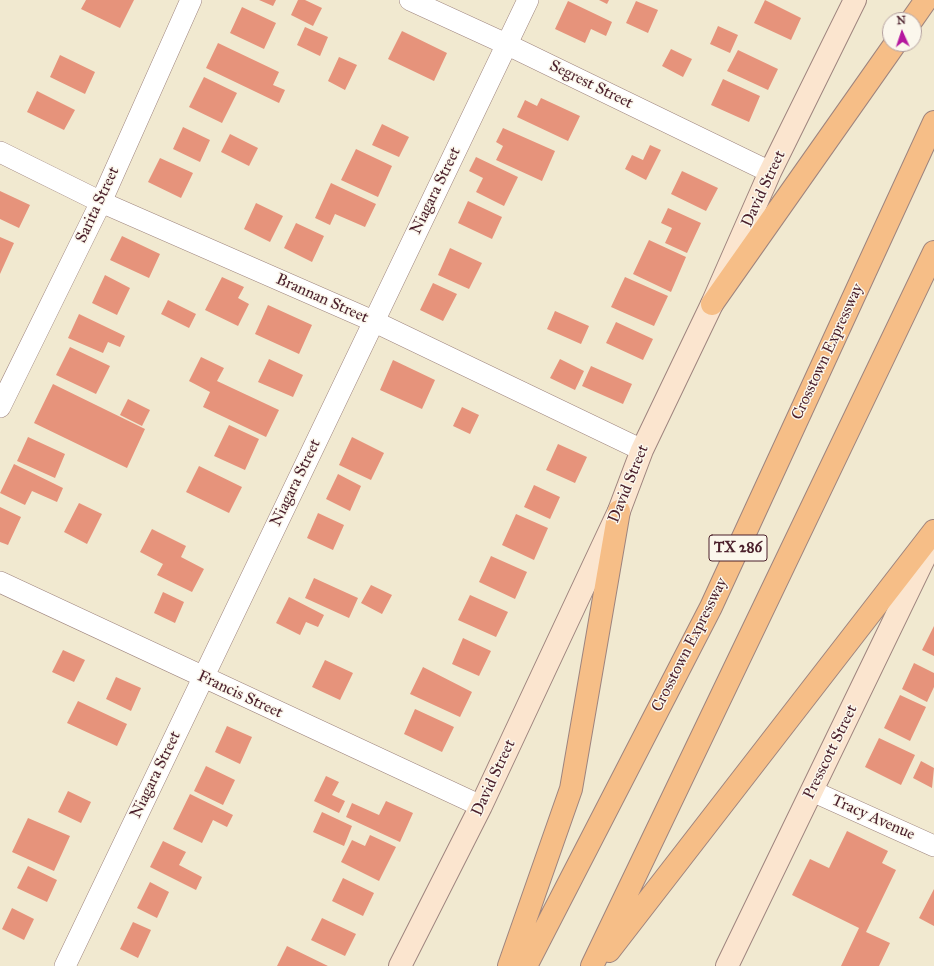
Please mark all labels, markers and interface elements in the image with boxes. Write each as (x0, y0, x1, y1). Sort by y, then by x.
north arrow (882, 12, 922, 52)
text: N (896, 14, 906, 27)
street label: Segrest Street (546, 57, 636, 113)
street label: Niagara Street (407, 144, 465, 238)
street label: David Street (738, 148, 790, 230)
street label: Sarita Street (72, 164, 124, 246)
street label: Brannan Street (273, 270, 371, 328)
street label: Crosstown Expressway (788, 281, 868, 423)
street label: Niagara Street (267, 436, 325, 530)
street label: David Street (605, 442, 653, 526)
road number: TX 286 (709, 535, 767, 561)
street label: Crosstown Expressway (648, 575, 732, 715)
street label: Francis Street (194, 667, 286, 723)
street label: Presscott Street (800, 702, 862, 802)
street label: Niagara Street (127, 728, 185, 822)
street label: David Street (468, 737, 520, 819)
street label: Tracy Avenue (828, 791, 918, 845)

